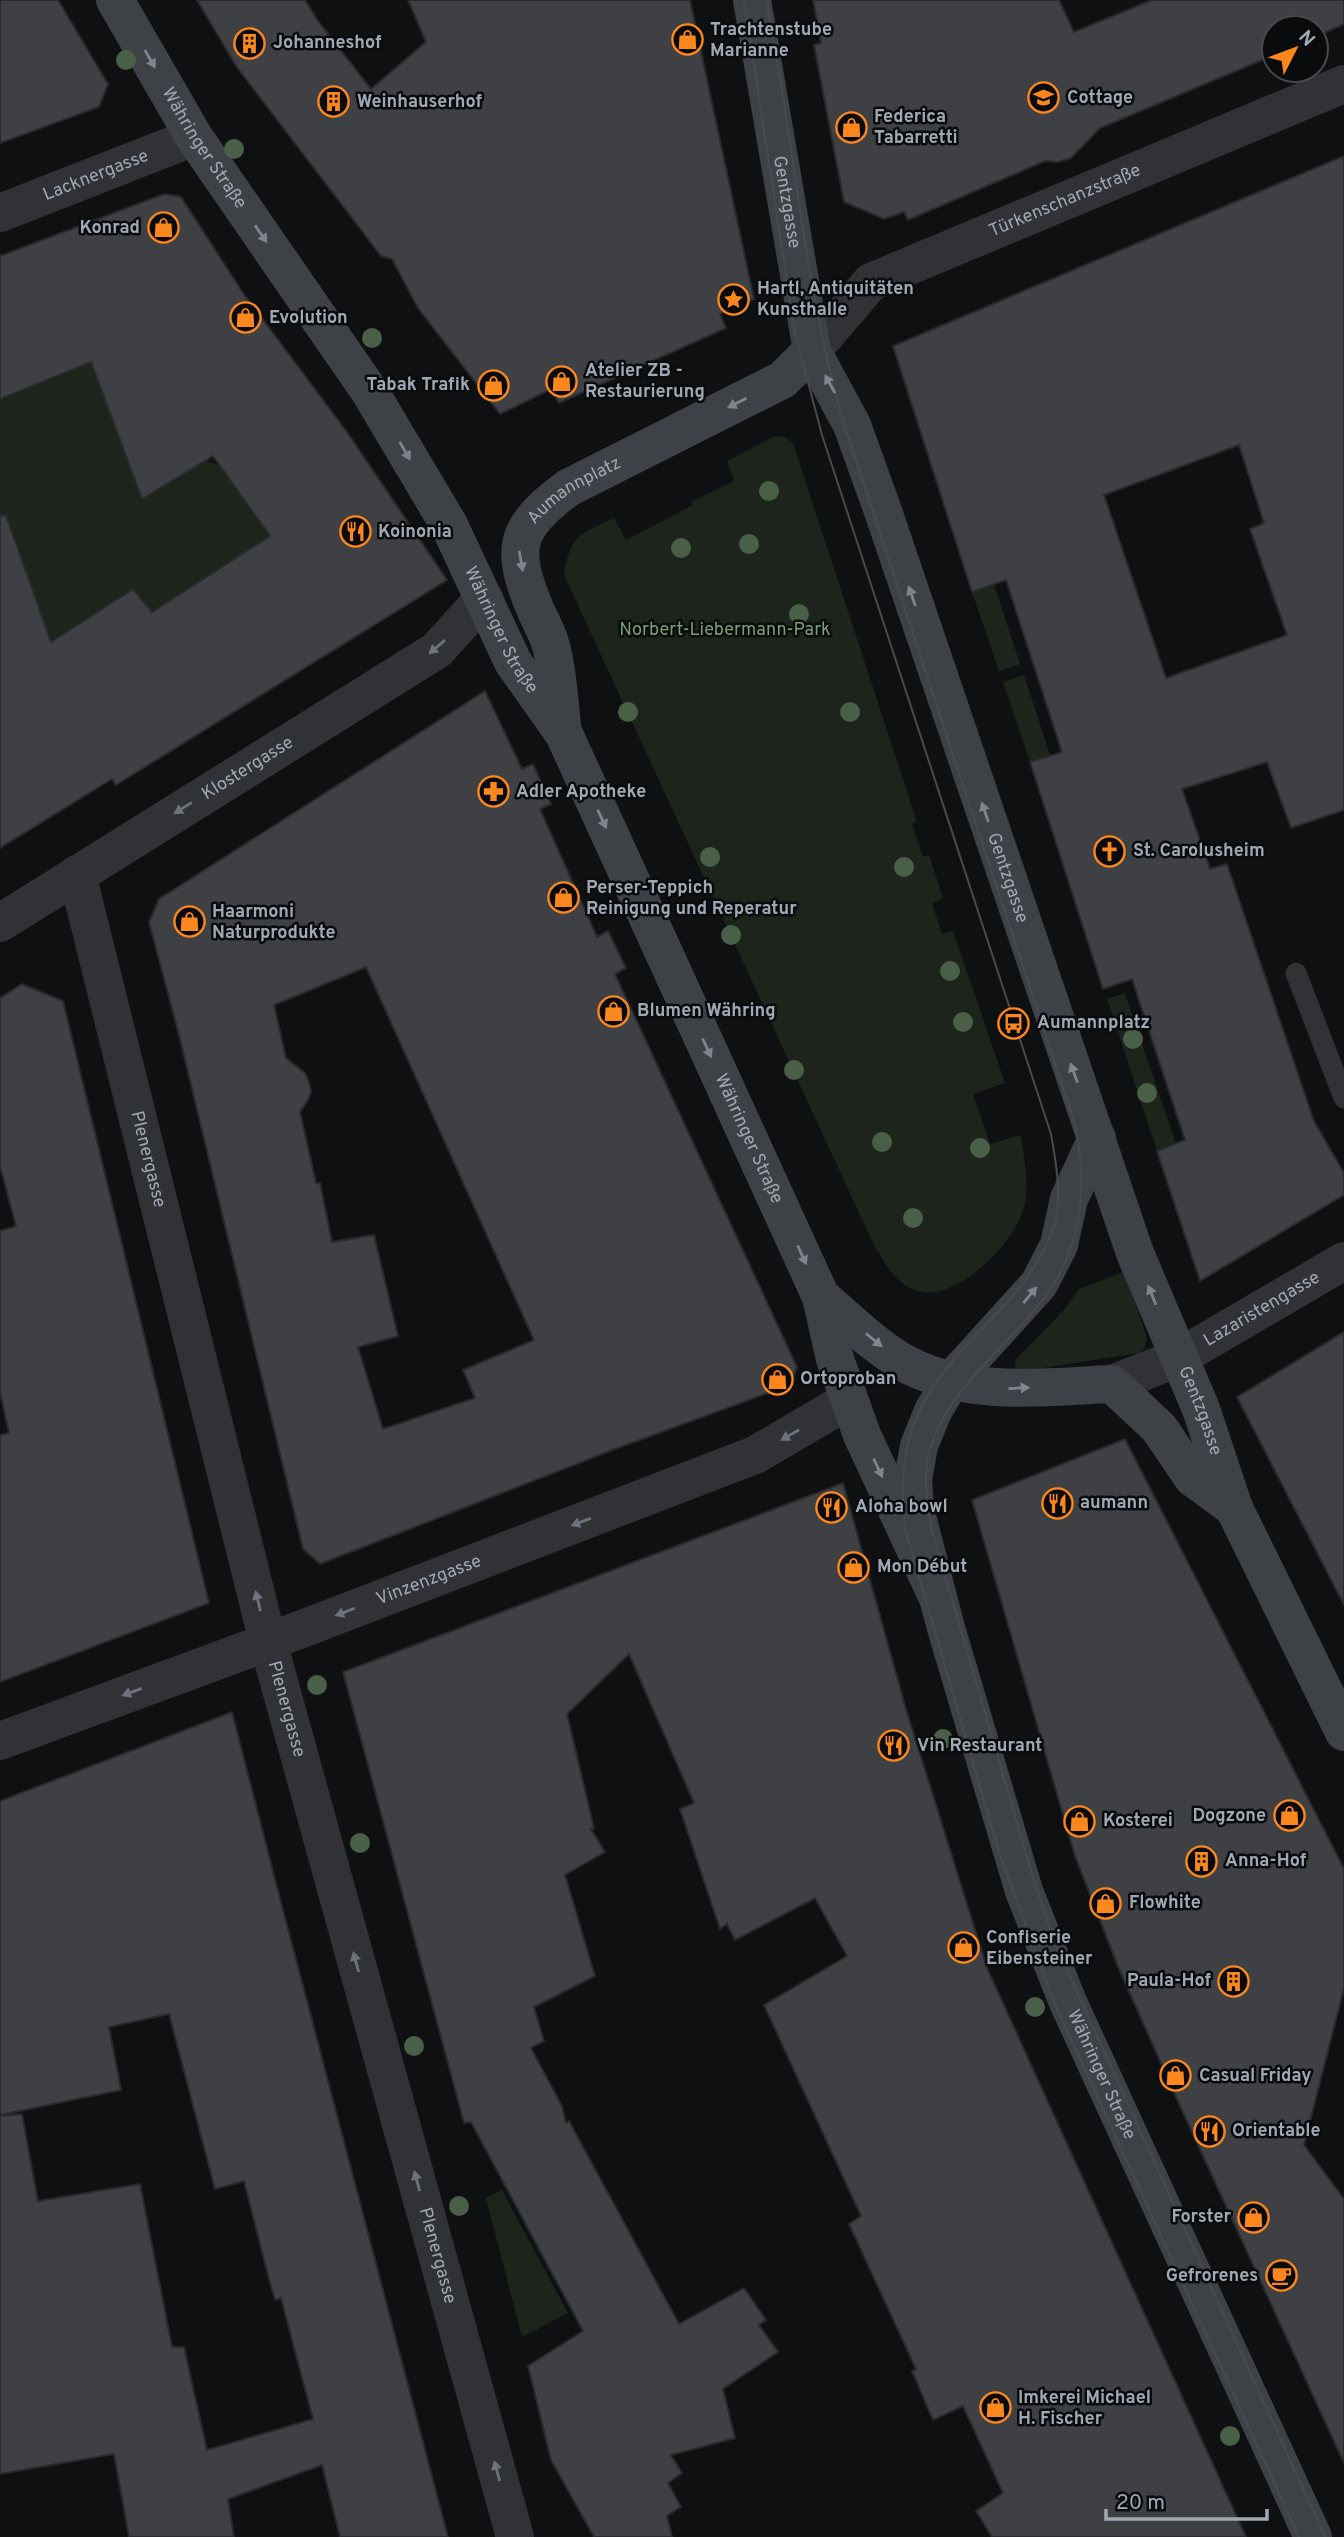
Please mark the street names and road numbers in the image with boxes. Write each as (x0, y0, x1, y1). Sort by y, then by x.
street label: Währinger Straße (156, 83, 252, 213)
street label: Lacknergasse (40, 144, 152, 206)
street label: Gentzgasse (767, 154, 806, 250)
street label: Türkenschanzstraße (986, 159, 1144, 243)
street label: Aumannplatz (522, 452, 625, 529)
street label: Währinger Straße (459, 563, 543, 698)
street label: Klostergasse (197, 731, 298, 806)
street label: Gentzgasse (982, 830, 1034, 926)
street label: Währinger Straße (709, 1070, 788, 1207)
street label: Plenergasse (125, 1109, 171, 1210)
street label: Lazaristengasse (1199, 1266, 1324, 1352)
street label: Gentzgasse (1173, 1363, 1227, 1458)
street label: Vinzenzgasse (373, 1550, 485, 1611)
street label: Plenergasse (262, 1658, 311, 1760)
street label: Währinger Straße (1062, 2006, 1141, 2143)
street label: Plenergasse (413, 2205, 462, 2306)

